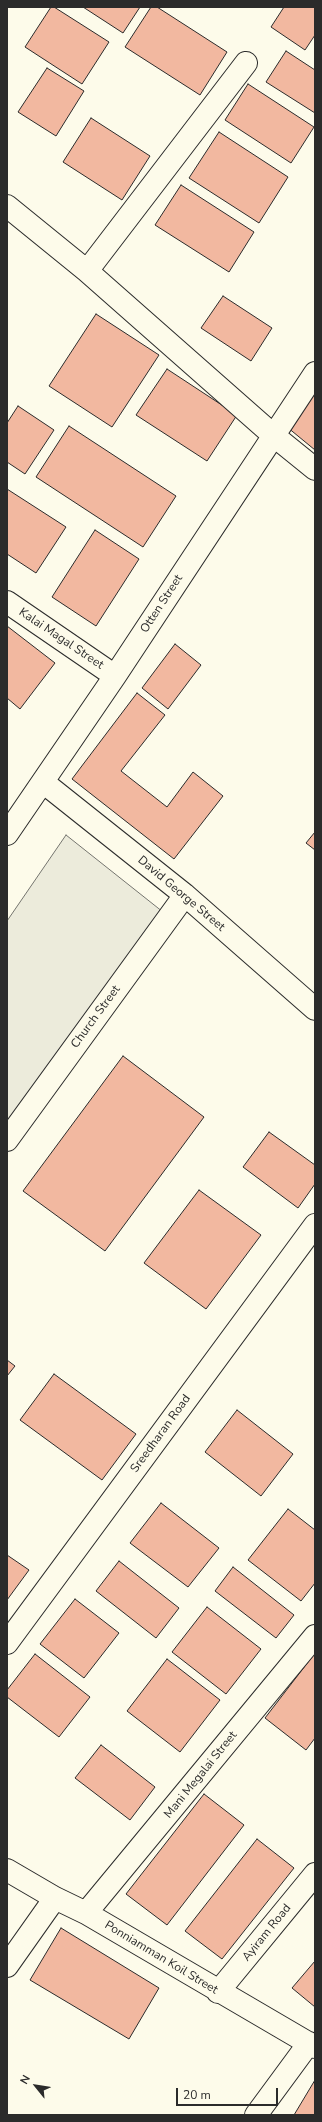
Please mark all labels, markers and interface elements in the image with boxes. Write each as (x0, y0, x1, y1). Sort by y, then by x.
street label: Otten Street (138, 572, 186, 636)
street label: Kalai Magal Street (16, 605, 106, 673)
street label: David George Street (134, 853, 228, 935)
street label: Church Street (68, 983, 124, 1051)
street label: Sreedharan Road (128, 1392, 194, 1476)
street label: Mani Megalai Street (161, 1729, 241, 1821)
street label: Ayiram Road (240, 1902, 294, 1964)
street label: Ponniamman Koil Street (102, 1918, 220, 1998)
north arrow (16, 2066, 56, 2106)
text: N (17, 2072, 34, 2087)
scale bar (178, 2080, 280, 2106)
text: 20 m (183, 2087, 211, 2103)

